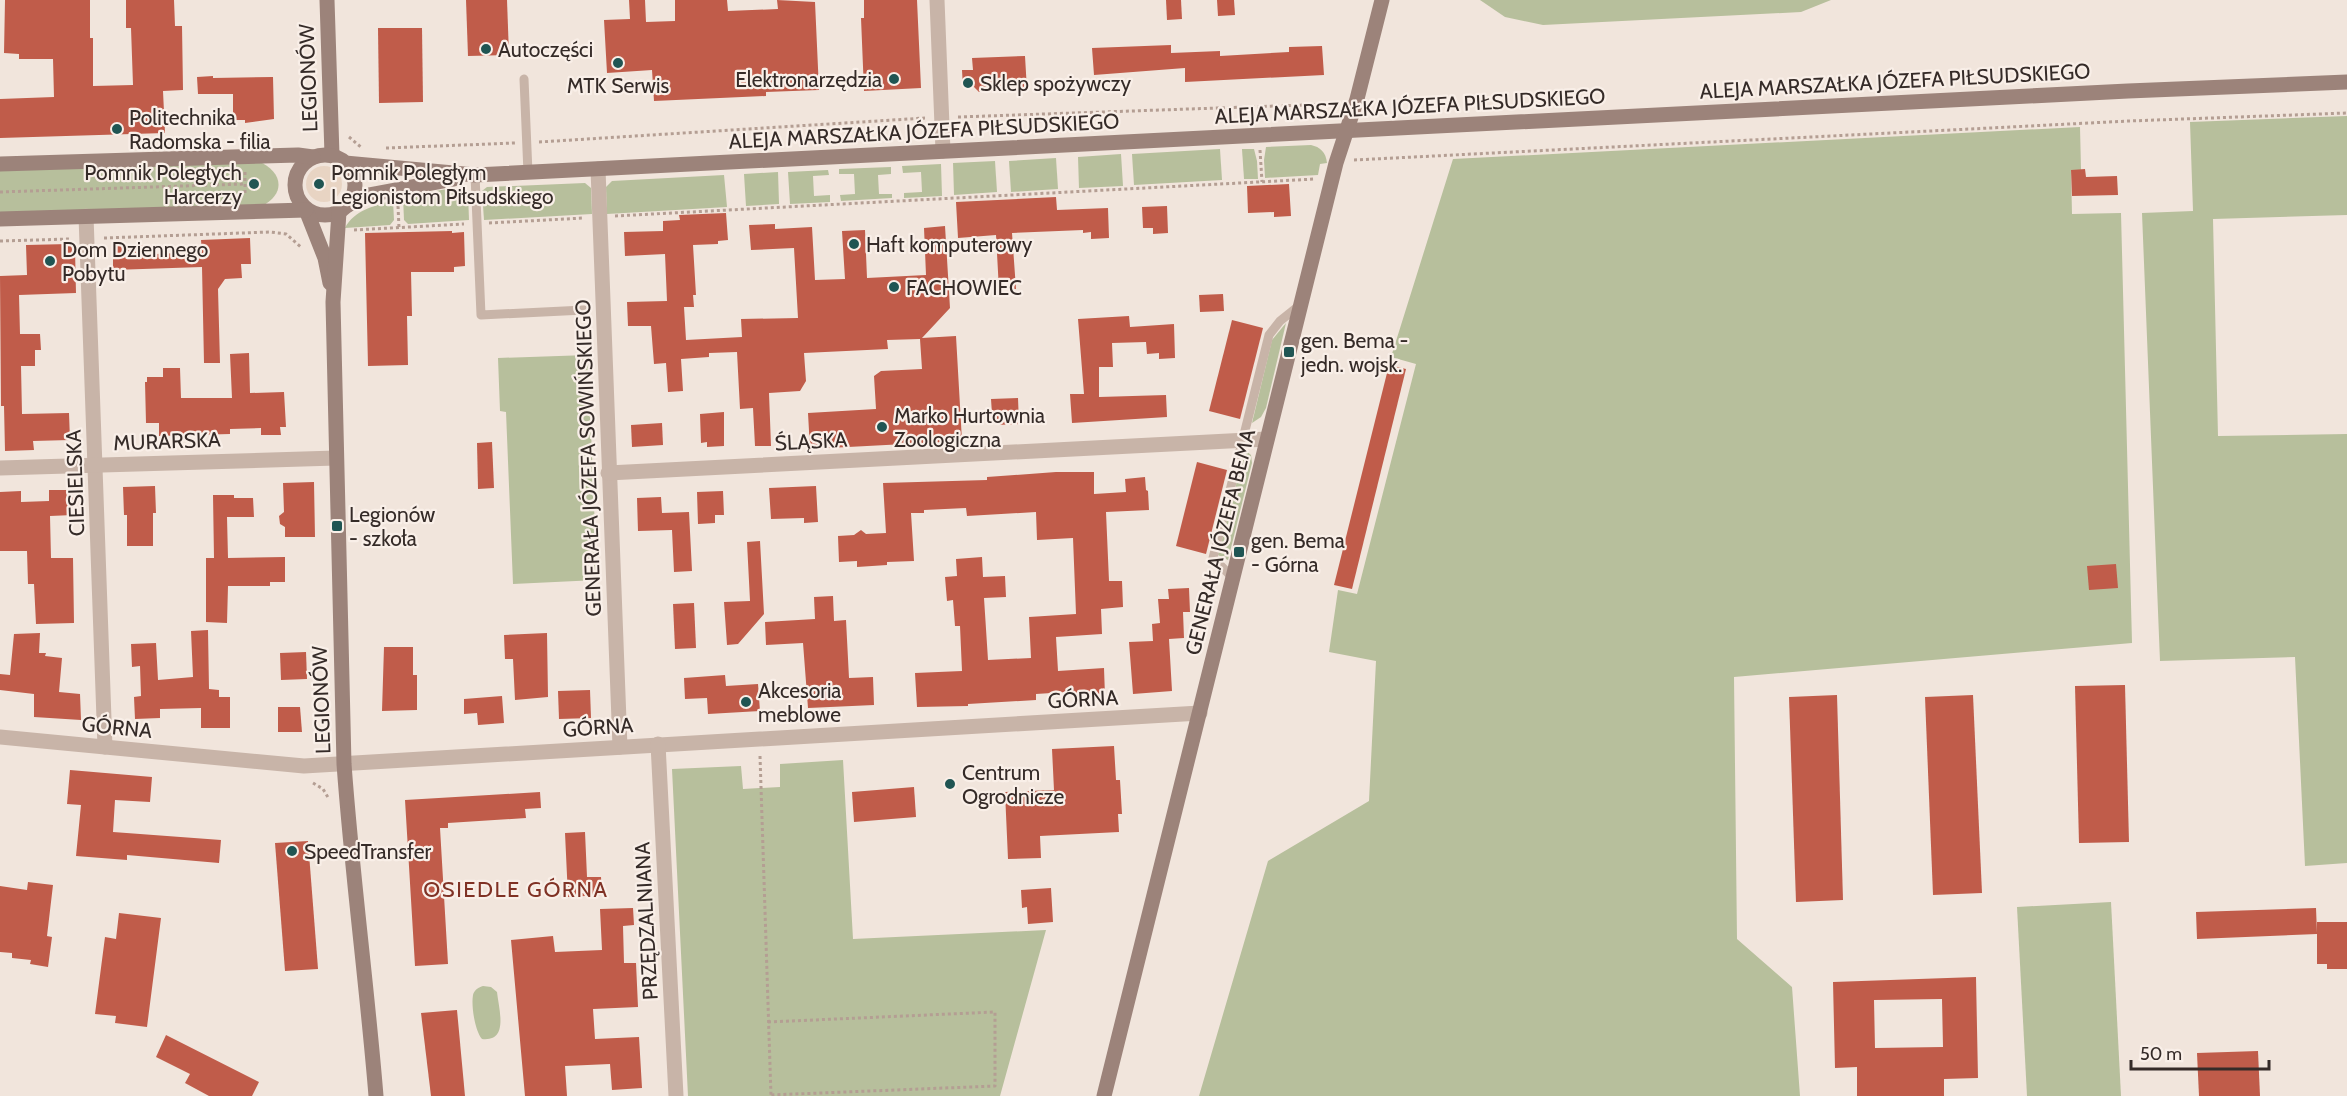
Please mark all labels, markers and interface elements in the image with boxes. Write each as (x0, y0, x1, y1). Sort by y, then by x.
street label: LEGIONÓW (294, 23, 322, 133)
place label: Autoczęści (498, 37, 593, 62)
marker: Autoczęści (479, 42, 493, 56)
marker: MTK Serwis (611, 56, 625, 70)
street label: ALEJA MARSZAŁKA JÓZEFA PIŁSUDSKIEGO (1699, 58, 2091, 104)
place label: Elektronarzędzia (735, 67, 882, 92)
place label: Sklep spożywczy (980, 71, 1132, 96)
marker: Elektronarzędzia (887, 72, 901, 86)
place label: MTK Serwis (567, 73, 669, 98)
marker: Sklep spożywczy (961, 76, 975, 90)
street label: ALEJA MARSZAŁKA JÓZEFA PIŁSUDSKIEGO (1214, 83, 1606, 129)
place label: Politechnika Radomska - filia (129, 105, 271, 154)
street label: ALEJA MARSZAŁKA JÓZEFA PIŁSUDSKIEGO (728, 108, 1120, 154)
marker: Politechnika Radomska - filia (110, 122, 124, 136)
place label: Pomnik Poległych Harcerzy (84, 160, 242, 209)
place label: Pomnik Poległym Legionistom Piłsudskiego (331, 160, 553, 209)
marker: Pomnik Poległych Harcerzy (247, 177, 261, 191)
marker: Pomnik Poległym Legionistom Piłsudskiego (312, 177, 326, 191)
place label: Haft komputerowy (866, 232, 1033, 257)
place label: Dom Dziennego Pobytu (62, 237, 208, 286)
marker: Haft komputerowy (847, 237, 861, 251)
marker: Dom Dziennego Pobytu (43, 254, 57, 268)
place label: FACHOWIEC (906, 275, 1022, 300)
marker: FACHOWIEC (887, 280, 901, 294)
street label: GENERAŁA JÓZEFA SOWIŃSKIEGO (570, 299, 606, 617)
place label: gen. Bema - jedn. wojsk. (1300, 328, 1408, 378)
marker: gen. Bema - jedn. wojsk. (1282, 345, 1296, 359)
place label: Marko Hurtownia Zoologiczna (894, 403, 1045, 452)
marker: Marko Hurtownia Zoologiczna (875, 420, 889, 434)
street label: GENERAŁA JÓZEFA BEMA (1180, 426, 1260, 658)
street label: MURARSKA (113, 427, 221, 455)
street label: ŚLĄSKA (774, 427, 848, 455)
street label: CIESIELSKA (61, 429, 89, 537)
place label: Legionów - szkoła (349, 502, 435, 551)
marker: Legionów - szkoła (330, 519, 344, 533)
place label: gen. Bema - Górna (1251, 528, 1345, 577)
marker: gen. Bema - Górna (1232, 545, 1246, 559)
street label: LEGIONÓW (307, 645, 335, 755)
place label: Akcesoria meblowe (758, 678, 841, 727)
street label: GÓRNA (1047, 685, 1119, 713)
marker: Akcesoria meblowe (739, 695, 753, 709)
street label: GÓRNA (81, 711, 154, 743)
street label: GÓRNA (562, 712, 634, 742)
place label: Centrum Ogrodnicze (962, 760, 1064, 809)
marker: Centrum Ogrodnicze (943, 777, 957, 791)
place label: SpeedTransfer (304, 839, 432, 864)
street label: PRZĘDZALNIANA (629, 841, 663, 1001)
marker: SpeedTransfer (285, 844, 299, 858)
district label: OSIEDLE GÓRNA (423, 876, 609, 903)
scale bar (2131, 1033, 2269, 1071)
text: 50 m (2140, 1043, 2182, 1065)

